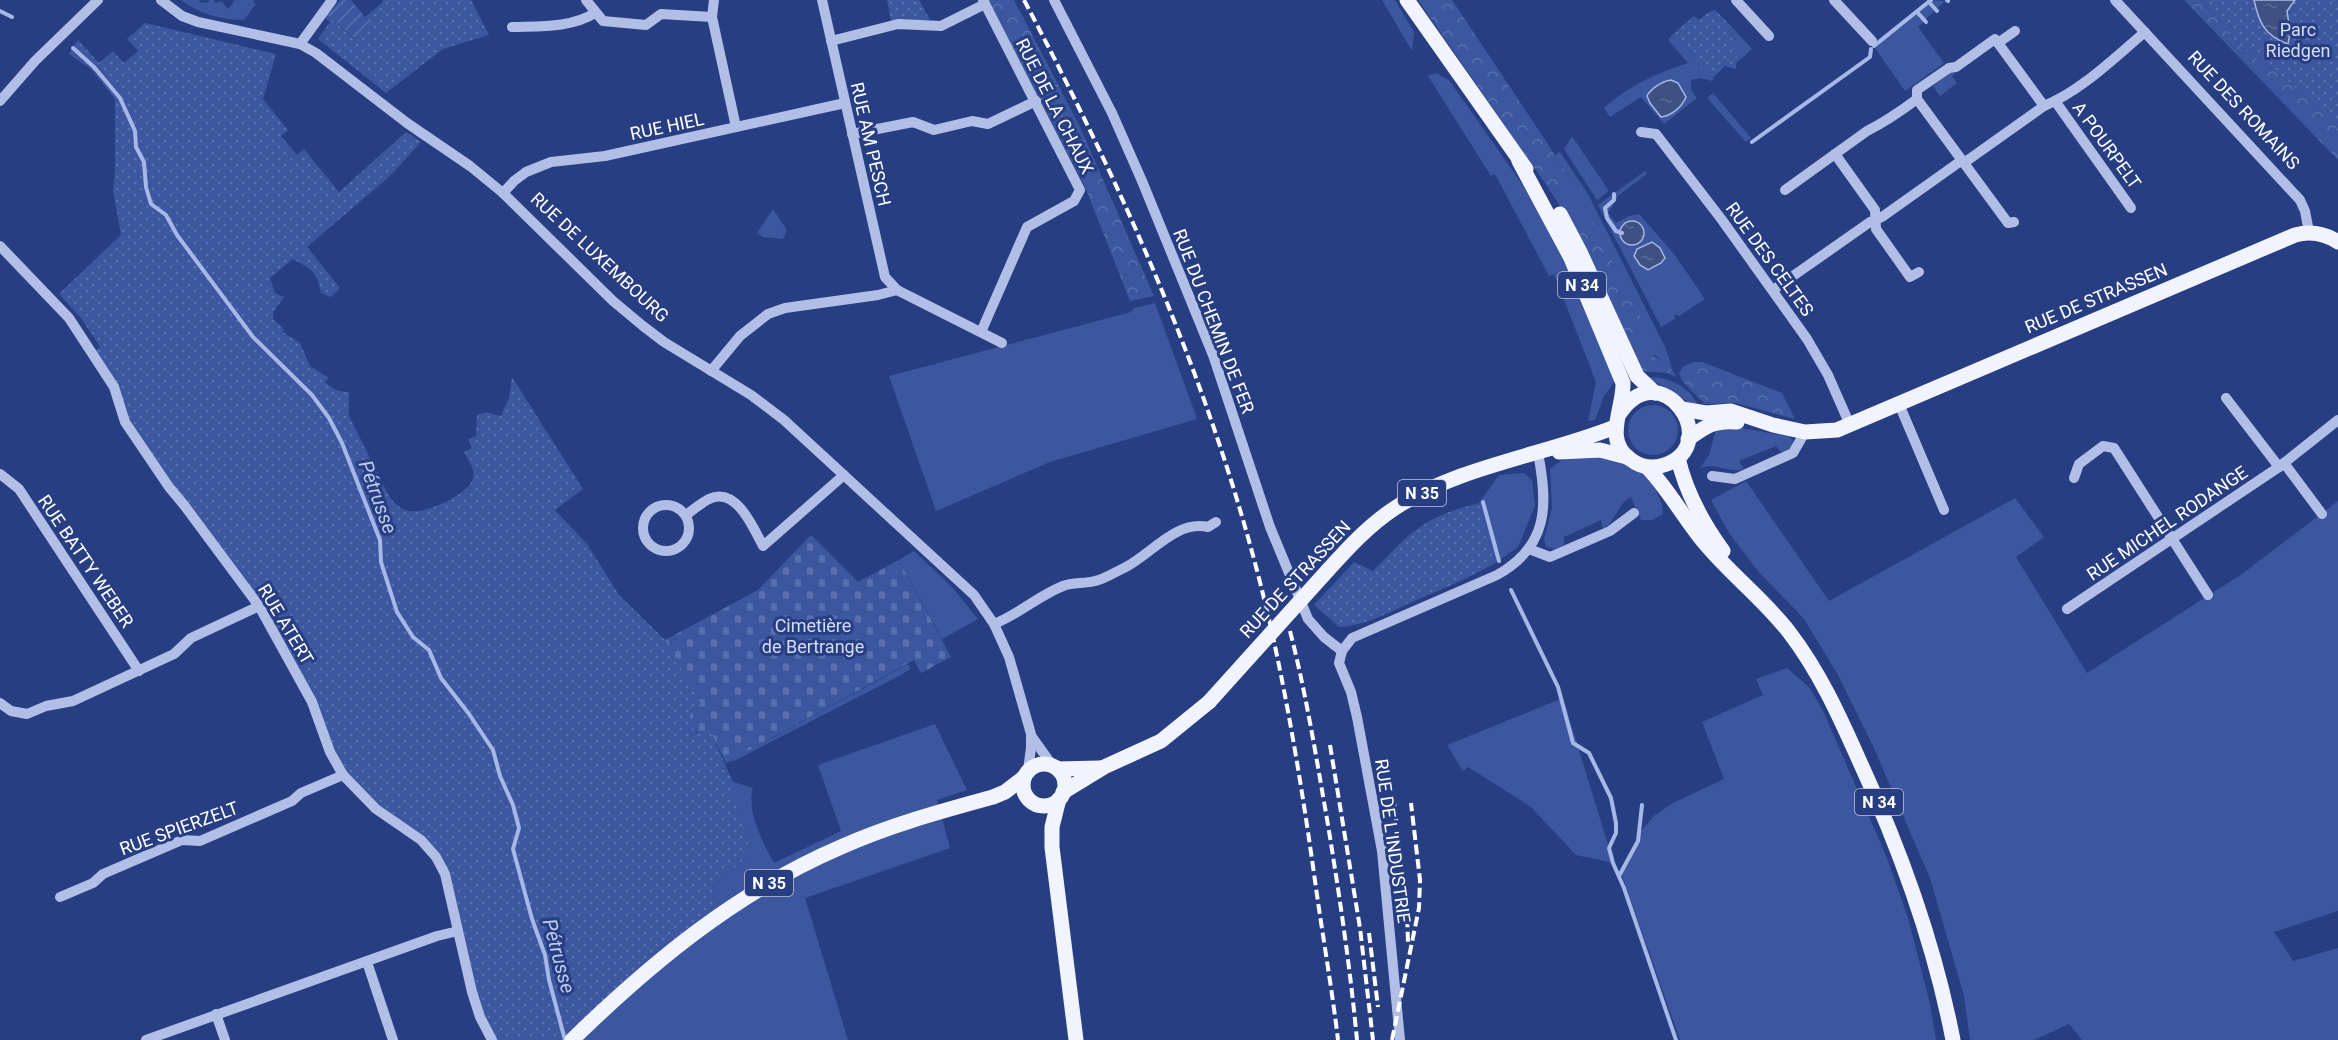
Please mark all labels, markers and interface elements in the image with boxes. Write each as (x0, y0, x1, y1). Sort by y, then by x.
park label: Parc Riedgen (2266, 19, 2330, 61)
street label: RUE DE LA CHAUX (1012, 35, 1098, 177)
street label: RUE DES ROMAINS (2184, 46, 2304, 174)
street label: RUE AM PESCH (847, 80, 895, 208)
street label: A POURPELT (2068, 97, 2146, 193)
street label: RUE HIEL (628, 108, 706, 144)
street label: RUE DE LUXEMBOURG (527, 188, 673, 326)
street label: RUE DES CELTES (1722, 198, 1819, 320)
street label: RUE DU CHEMIN DE FER (1169, 226, 1259, 416)
street label: RUE DE STRASSEN (2022, 259, 2170, 337)
road number: N 34 (1558, 272, 1606, 298)
water label: Pétrusse (354, 457, 402, 537)
street label: RUE MICHEL RODANGE (2083, 461, 2251, 585)
road number: N 35 (1398, 480, 1446, 506)
street label: RUE BATTY WEBER (34, 491, 138, 631)
street label: RUE DE STRASSEN (1235, 516, 1355, 642)
street label: RUE ATERT (254, 580, 318, 668)
park label: Cimetière de Bertrange (762, 615, 864, 657)
street label: RUE DE L'INDUSTRIE (1371, 758, 1415, 924)
road number: N 34 (1855, 789, 1903, 815)
street label: RUE SPIERZELT (117, 797, 241, 859)
road number: N 35 (745, 870, 793, 896)
water label: Pétrusse (538, 916, 580, 996)

